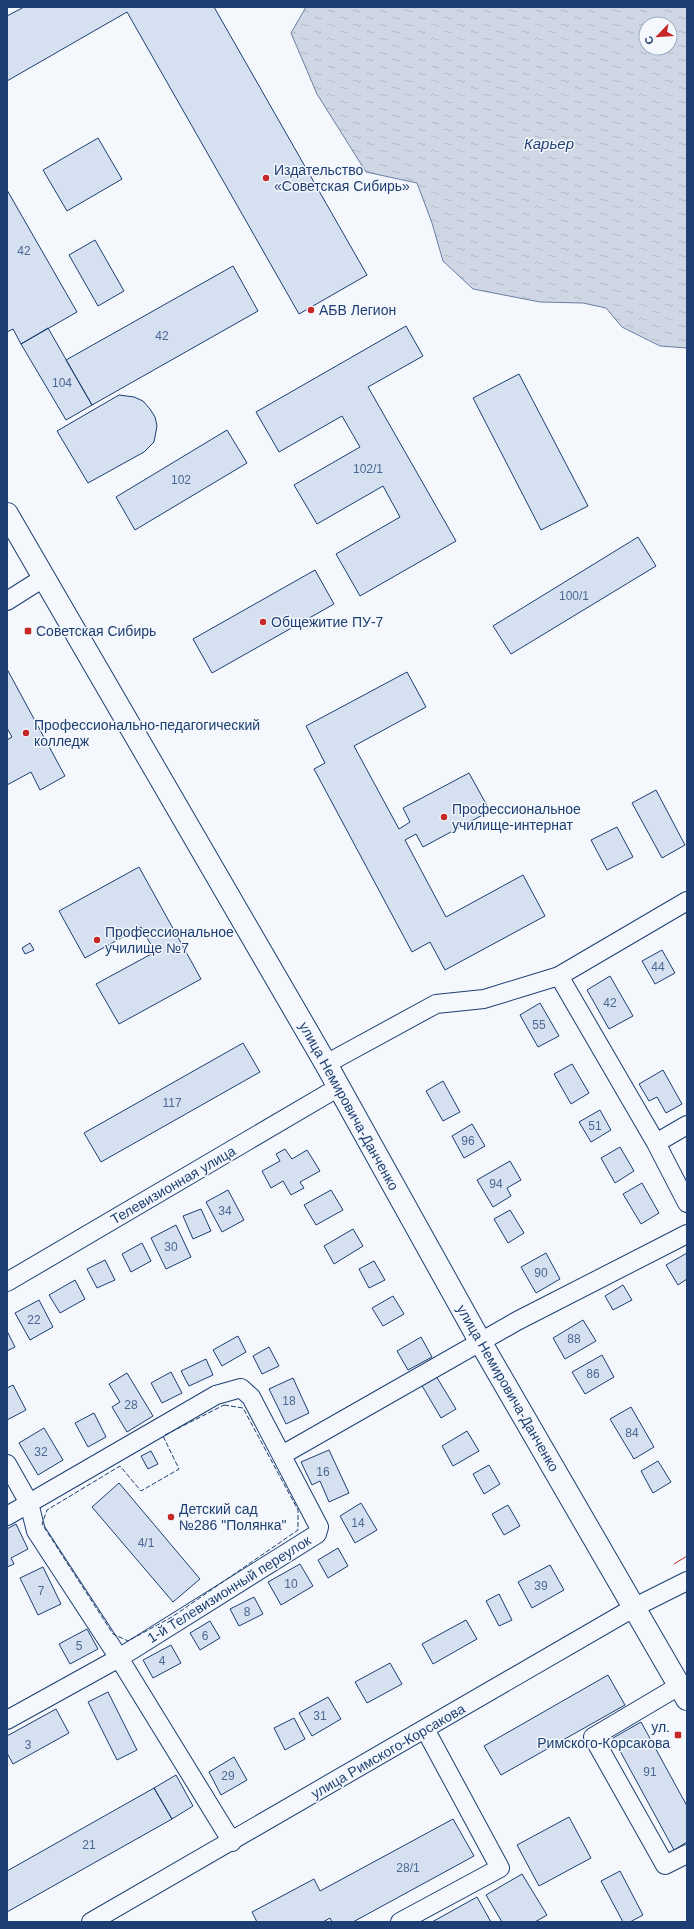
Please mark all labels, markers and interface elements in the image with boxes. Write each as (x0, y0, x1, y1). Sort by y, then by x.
north arrow (638, 16, 678, 56)
text: С (642, 34, 656, 46)
water label: Карьер (524, 135, 574, 152)
place label: Издательство «Советская Сибирь» (274, 162, 410, 194)
marker: Издательство «Советская Сибирь» (261, 173, 271, 183)
house number: 42 (17, 244, 31, 258)
place label: АБВ Легион (319, 302, 396, 318)
marker: АБВ Легион (306, 305, 316, 315)
house number: 42 (155, 329, 169, 343)
house number: 104 (52, 376, 72, 390)
house number: 102/1 (353, 462, 383, 476)
house number: 102 (171, 473, 191, 487)
house number: 100/1 (559, 589, 589, 603)
place label: Общежитие ПУ-7 (271, 614, 384, 630)
marker: Общежитие ПУ-7 (258, 617, 268, 627)
place label: Советская Сибирь (36, 623, 156, 639)
marker: Советская Сибирь (23, 626, 33, 636)
place label: Профессионально-педагогический колледж (34, 717, 260, 749)
marker: Профессионально-педагогический колледж (21, 728, 31, 738)
place label: Профессиональное училище-интернат (452, 801, 581, 833)
marker: Профессиональное училище-интернат (439, 812, 449, 822)
place label: Профессиональное училище №7 (105, 924, 234, 956)
marker: Профессиональное училище №7 (92, 935, 102, 945)
house number: 44 (651, 960, 665, 974)
house number: 42 (603, 996, 617, 1010)
house number: 55 (532, 1018, 546, 1032)
street label: улица Немировича-Данченко (296, 1019, 402, 1193)
house number: 117 (162, 1096, 182, 1110)
house number: 51 (588, 1119, 602, 1133)
house number: 96 (461, 1134, 475, 1148)
street label: Телевизионная улица (108, 1143, 238, 1227)
house number: 94 (489, 1177, 503, 1191)
house number: 34 (218, 1204, 232, 1218)
house number: 30 (164, 1240, 178, 1254)
house number: 90 (534, 1266, 548, 1280)
street label: улица Немировича-Данченко (454, 1302, 563, 1475)
house number: 22 (27, 1313, 41, 1327)
house number: 88 (567, 1332, 581, 1346)
house number: 86 (586, 1367, 600, 1381)
house number: 18 (282, 1394, 296, 1408)
house number: 28 (124, 1398, 138, 1412)
house number: 84 (625, 1426, 639, 1440)
house number: 32 (34, 1445, 48, 1459)
house number: 16 (316, 1465, 330, 1479)
place label: Детский сад №286 "Полянка" (179, 1501, 286, 1533)
marker: Детский сад №286 "Полянка" (166, 1512, 176, 1522)
house number: 14 (351, 1516, 365, 1530)
street label: 1-й Телевизионный переулок (144, 1532, 314, 1646)
house number: 4/1 (138, 1536, 155, 1550)
house number: 10 (284, 1577, 298, 1591)
house number: 39 (534, 1579, 548, 1593)
house number: 7 (38, 1584, 45, 1598)
house number: 8 (244, 1605, 251, 1619)
house number: 6 (202, 1629, 209, 1643)
house number: 5 (76, 1639, 83, 1653)
house number: 4 (159, 1654, 166, 1668)
street label: улица Римского-Корсакова (308, 1700, 468, 1802)
house number: 31 (313, 1709, 327, 1723)
place label: ул. Римского-Корсакова (537, 1719, 670, 1751)
marker: ул. Римского-Корсакова (673, 1730, 683, 1740)
house number: 3 (25, 1738, 32, 1752)
house number: 91 (643, 1765, 657, 1779)
house number: 29 (221, 1769, 235, 1783)
house number: 21 (82, 1838, 96, 1852)
house number: 28/1 (396, 1861, 420, 1875)

